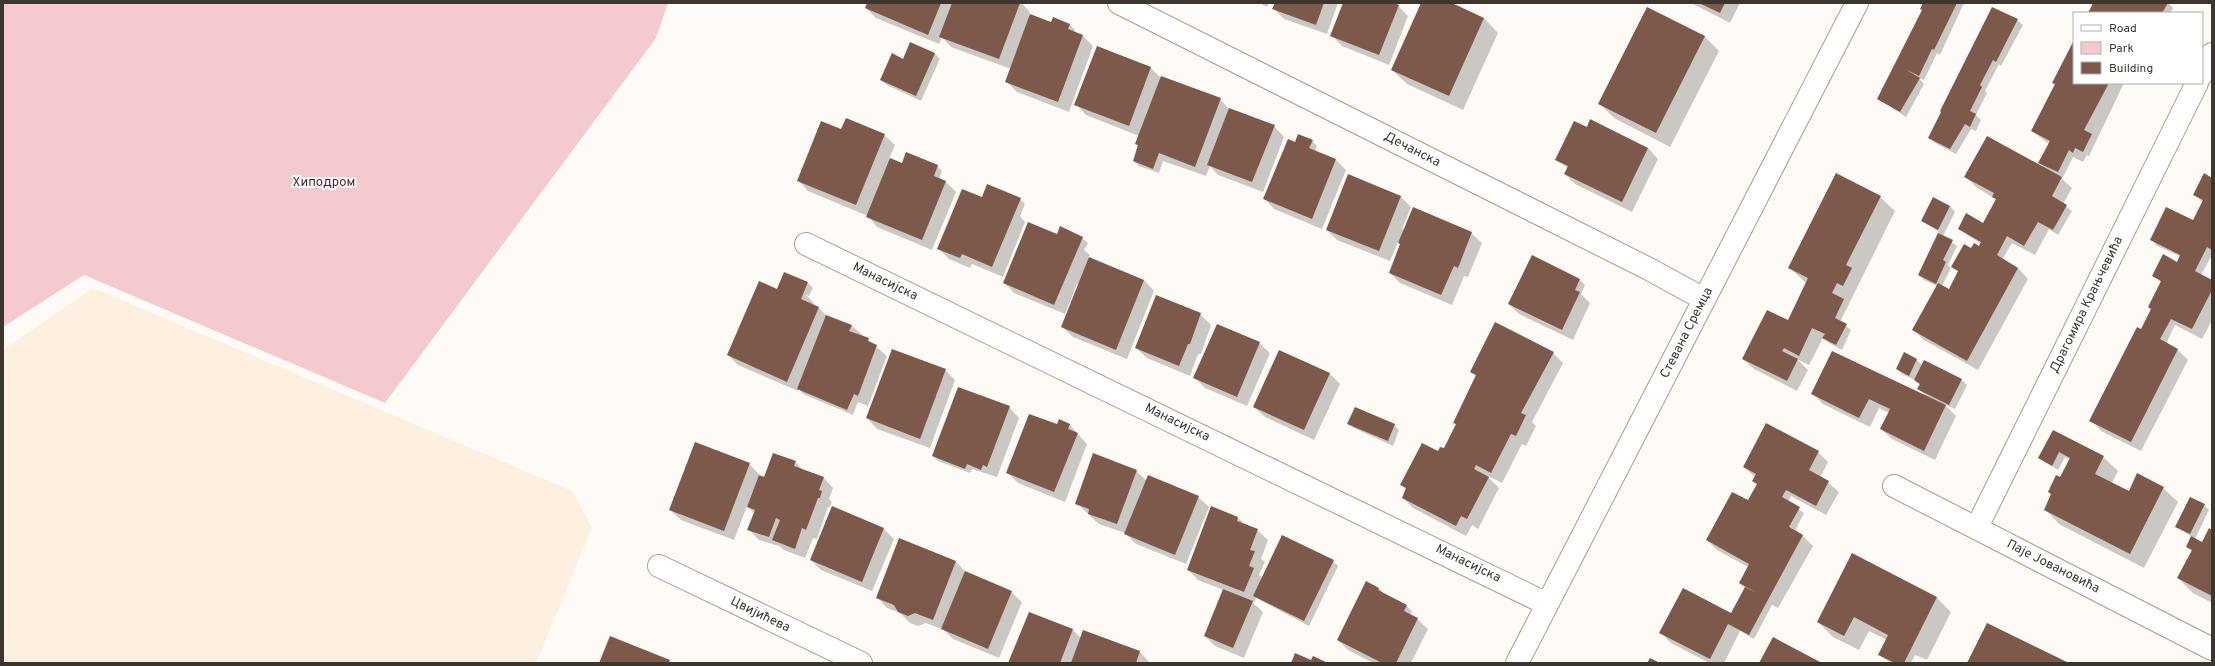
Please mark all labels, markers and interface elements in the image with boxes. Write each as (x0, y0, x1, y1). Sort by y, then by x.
legend (2073, 12, 2203, 84)
text: Road (2109, 21, 2137, 37)
text: Park (2109, 41, 2134, 57)
text: Building (2109, 61, 2153, 77)
street label: Дечанска (1381, 129, 1443, 171)
park label: Хиподром (293, 175, 355, 191)
street label: Драгомира Крањчевића (2047, 234, 2127, 376)
street label: Манасијска (850, 259, 920, 305)
street label: Стевана Сремца (1657, 285, 1717, 381)
street label: Манасијска (1142, 400, 1212, 446)
street label: Паје Јовановића (2004, 537, 2102, 597)
street label: Манасијска (1433, 541, 1503, 587)
street label: Цвијићева (727, 594, 793, 636)

